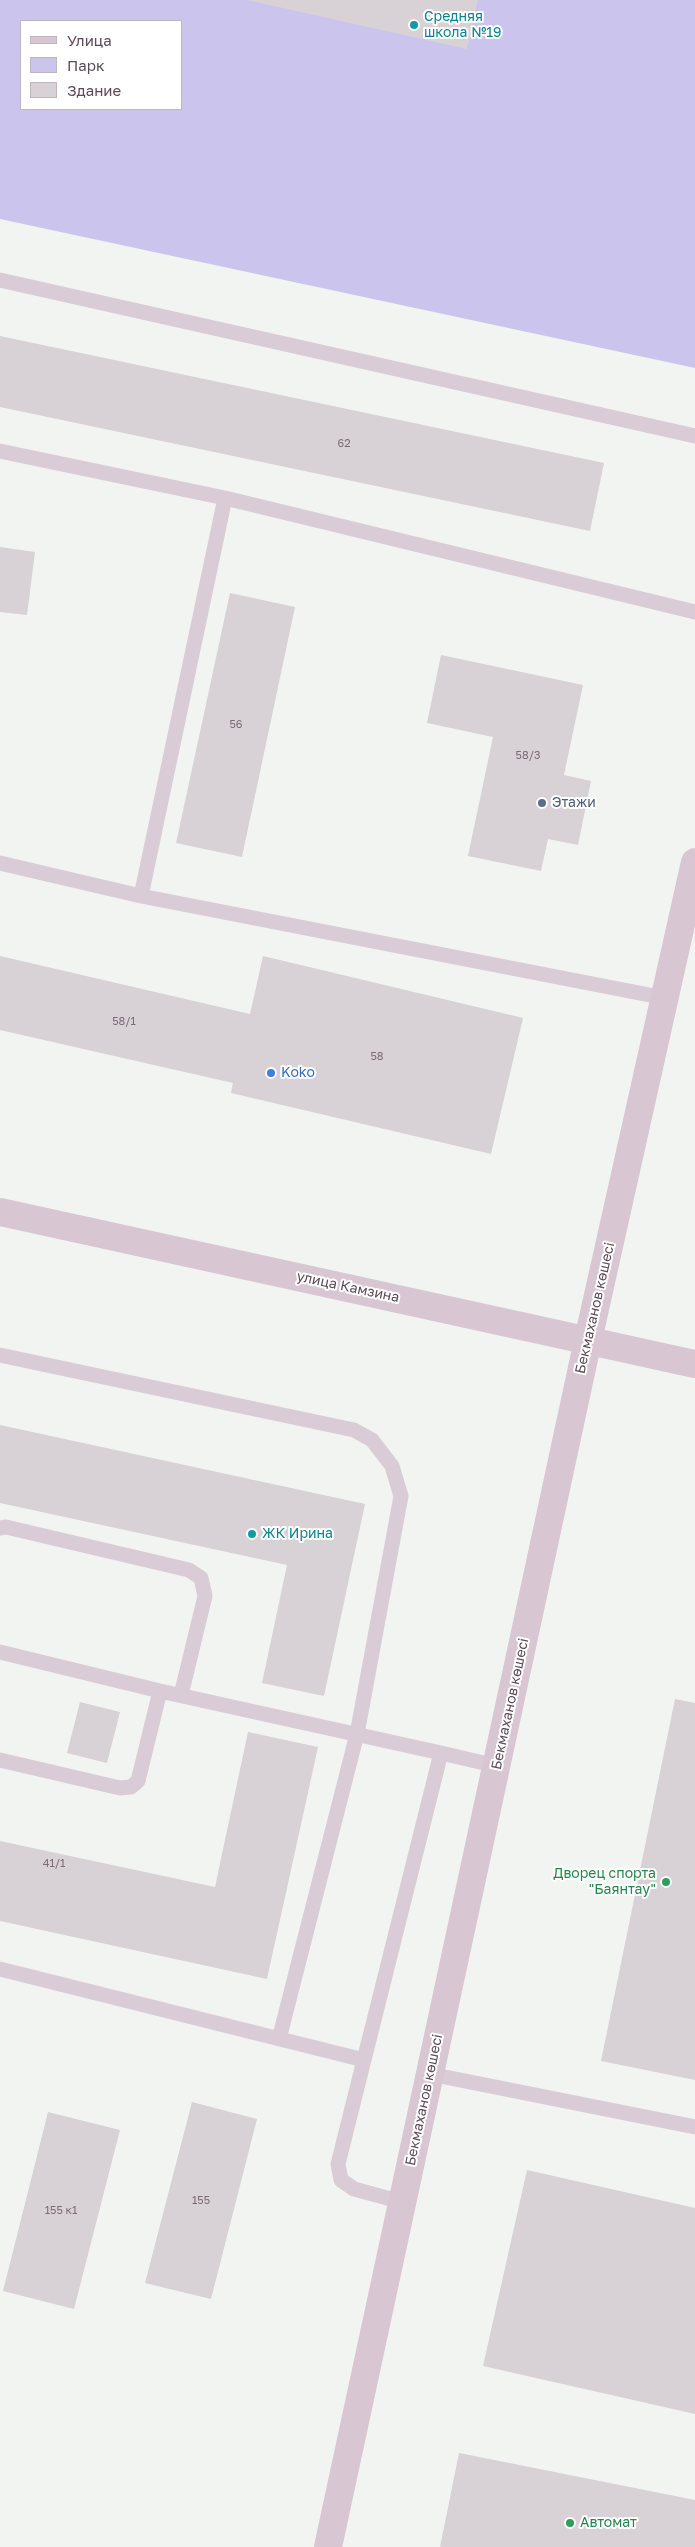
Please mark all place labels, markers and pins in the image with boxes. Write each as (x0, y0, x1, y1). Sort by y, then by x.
place label: Средняя школа №19 (424, 9, 502, 41)
marker: Средняя школа №19 (408, 19, 420, 31)
place label: Этажи (552, 795, 596, 811)
marker: Этажи (536, 797, 548, 809)
place label: Koko (281, 1065, 315, 1081)
marker: Koko (265, 1067, 277, 1079)
place label: ЖК Ирина (262, 1526, 333, 1542)
marker: ЖК Ирина (246, 1528, 258, 1540)
place label: Дворец спорта "Баянтау" (553, 1866, 656, 1898)
marker: Дворец спорта "Баянтау" (660, 1876, 672, 1888)
place label: Автомат (580, 2515, 637, 2531)
marker: Автомат (564, 2517, 576, 2529)

